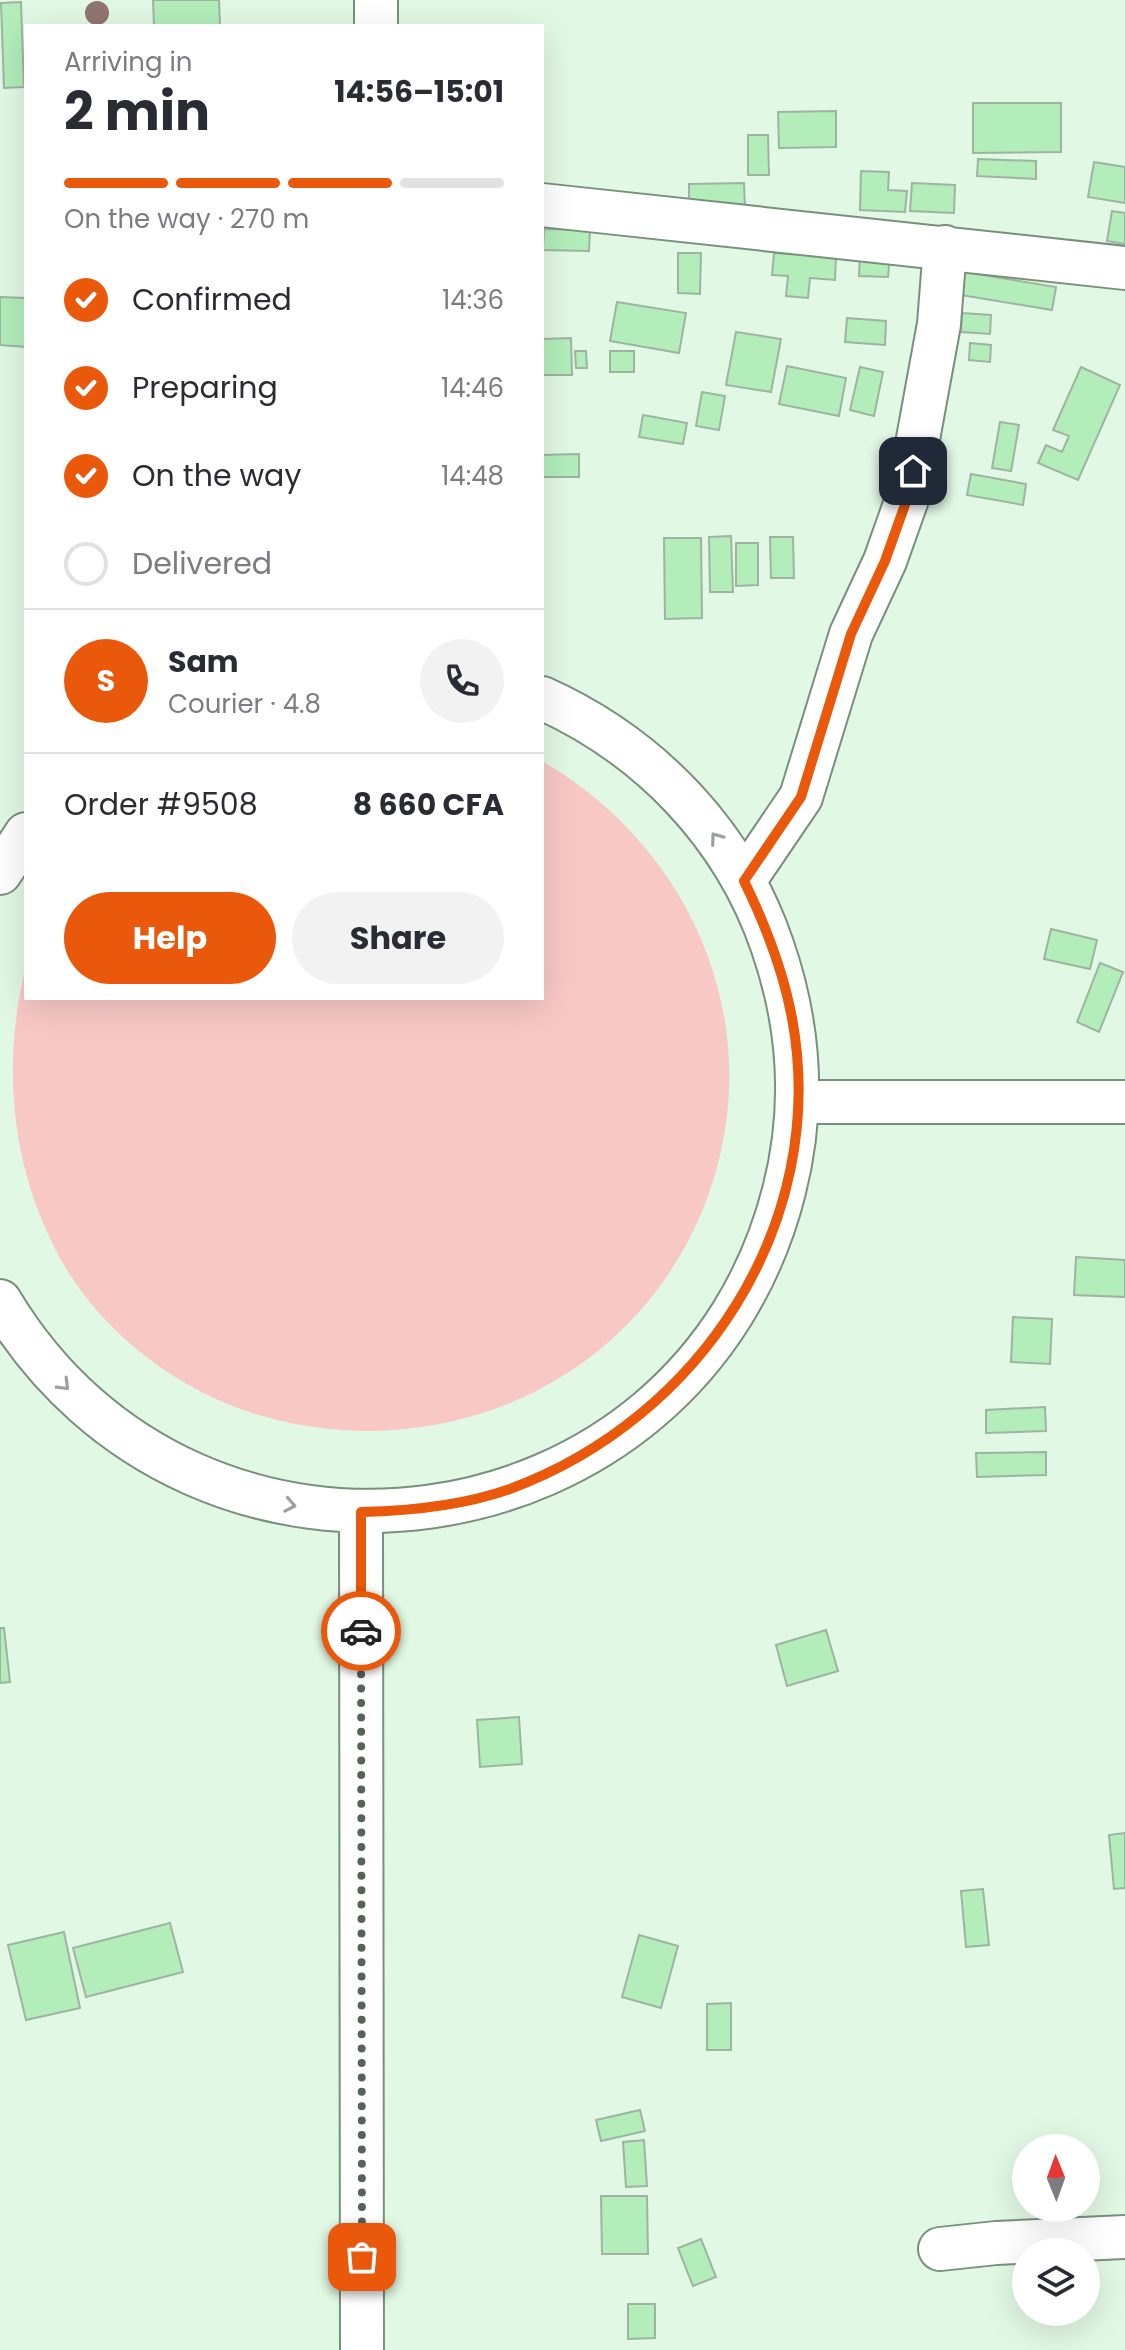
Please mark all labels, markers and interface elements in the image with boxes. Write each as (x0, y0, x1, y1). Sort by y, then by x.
text: Arriving in (64, 44, 193, 80)
text: 14:56–15:01 (334, 70, 504, 113)
text: 2 min (64, 75, 210, 148)
text: On the way · 270 m (64, 201, 309, 237)
icon: check (64, 278, 108, 322)
text: Confirmed (132, 278, 292, 321)
text: 14:36 (442, 282, 504, 318)
icon: check (64, 366, 108, 410)
text: Preparing (132, 366, 278, 409)
text: 14:46 (441, 370, 504, 406)
pin (879, 437, 947, 505)
icon: home (891, 449, 935, 493)
icon: check (64, 454, 108, 498)
text: On the way (132, 454, 301, 497)
text: 14:48 (441, 458, 504, 494)
text: Delivered (132, 542, 272, 585)
button: phone (420, 639, 504, 723)
text: Sam (168, 640, 239, 683)
text: S (97, 659, 115, 702)
text: Courier · 4.8 (168, 686, 321, 722)
text: Order #9508 (64, 783, 258, 826)
text: 8 660 CFA (353, 783, 504, 826)
one-way arrow (711, 832, 726, 847)
button: Help (64, 892, 276, 984)
button: Share (292, 892, 504, 984)
one-way arrow (55, 1376, 70, 1390)
one-way arrow (284, 1495, 297, 1512)
courier (321, 1591, 401, 1671)
icon: car (339, 1609, 383, 1653)
north arrow (1012, 2134, 1100, 2222)
map controls (1012, 2134, 1100, 2326)
pin (328, 2223, 396, 2291)
icon: bag (340, 2235, 384, 2279)
button: layers (1012, 2238, 1100, 2326)

